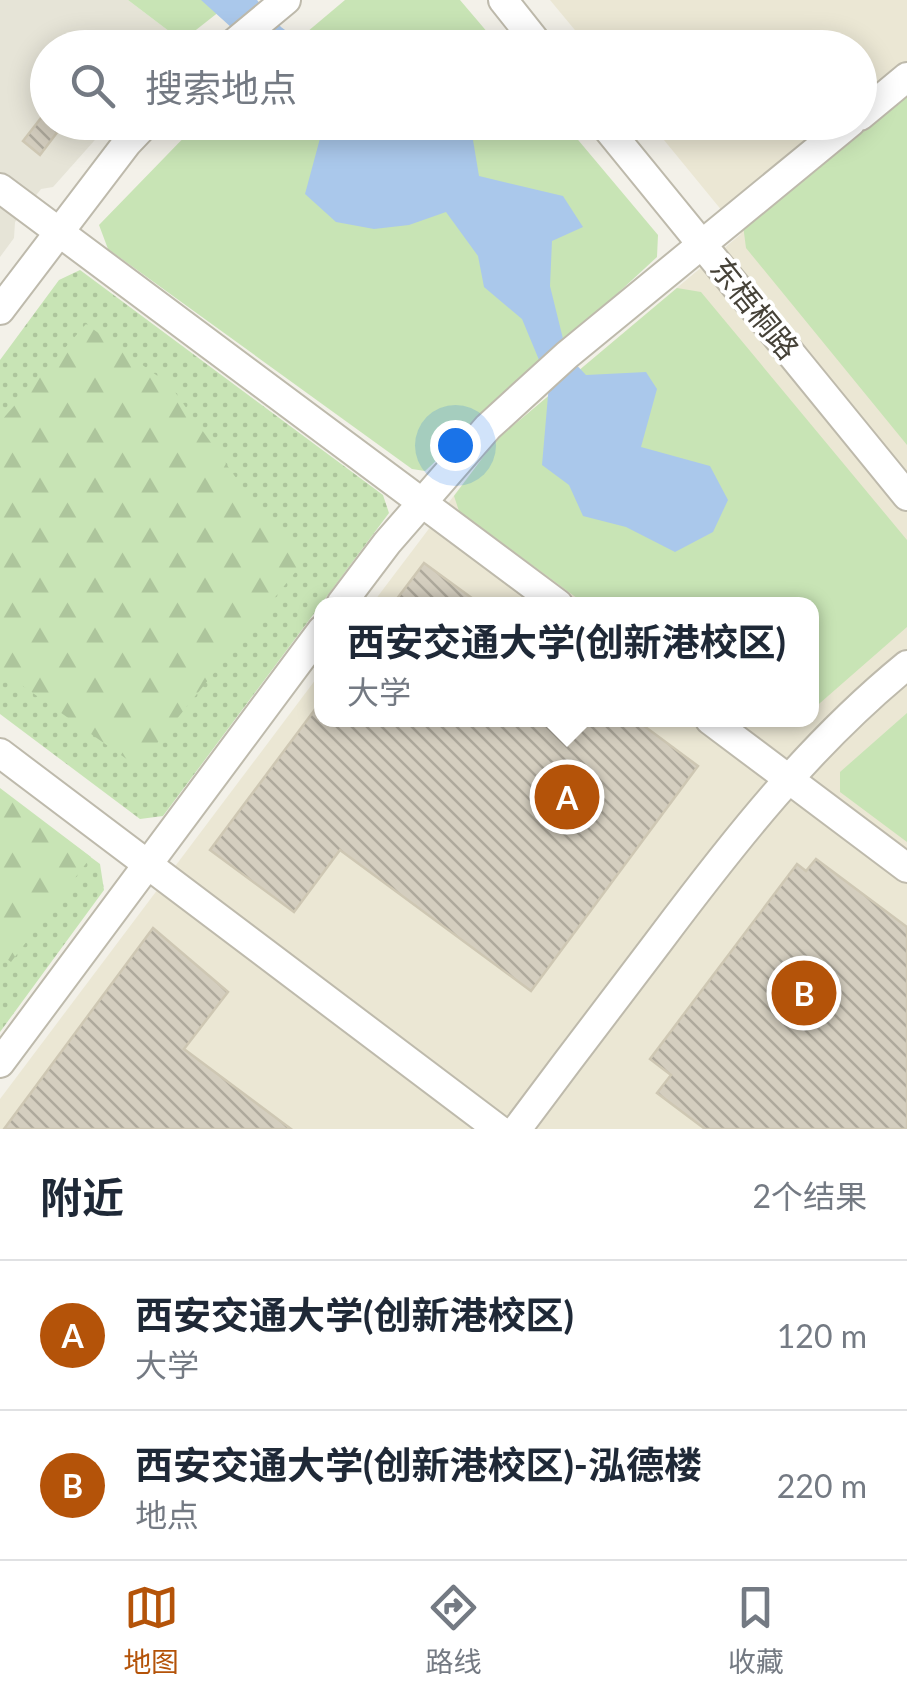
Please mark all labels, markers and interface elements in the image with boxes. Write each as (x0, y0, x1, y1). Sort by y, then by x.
search box (30, 30, 877, 140)
icon: search (65, 58, 120, 113)
text: 搜索地点 (145, 64, 297, 110)
street label: 东梧桐路 (704, 250, 807, 366)
your location (430, 420, 481, 471)
popup (314, 597, 819, 727)
text: 西安交通大学(创新港校区) (347, 618, 786, 664)
text: 大学 (347, 672, 411, 711)
pin: A (534, 760, 600, 834)
pin: B (772, 956, 836, 1030)
text: 附近 (40, 1172, 124, 1222)
text: 2个结果 (752, 1176, 867, 1215)
text: 西安交通大学(创新港校区) (135, 1291, 574, 1337)
text: A (61, 1316, 84, 1355)
text: 120 m (777, 1316, 867, 1355)
text: 大学 (135, 1345, 199, 1384)
text: 西安交通大学(创新港校区)-泓德楼 (135, 1441, 702, 1487)
text: B (62, 1466, 83, 1505)
text: 220 m (777, 1466, 867, 1505)
text: 地点 (135, 1495, 199, 1534)
tab: 地图 (123, 1580, 179, 1680)
tab: 路线 (425, 1580, 482, 1680)
tab: 收藏 (728, 1580, 784, 1680)

